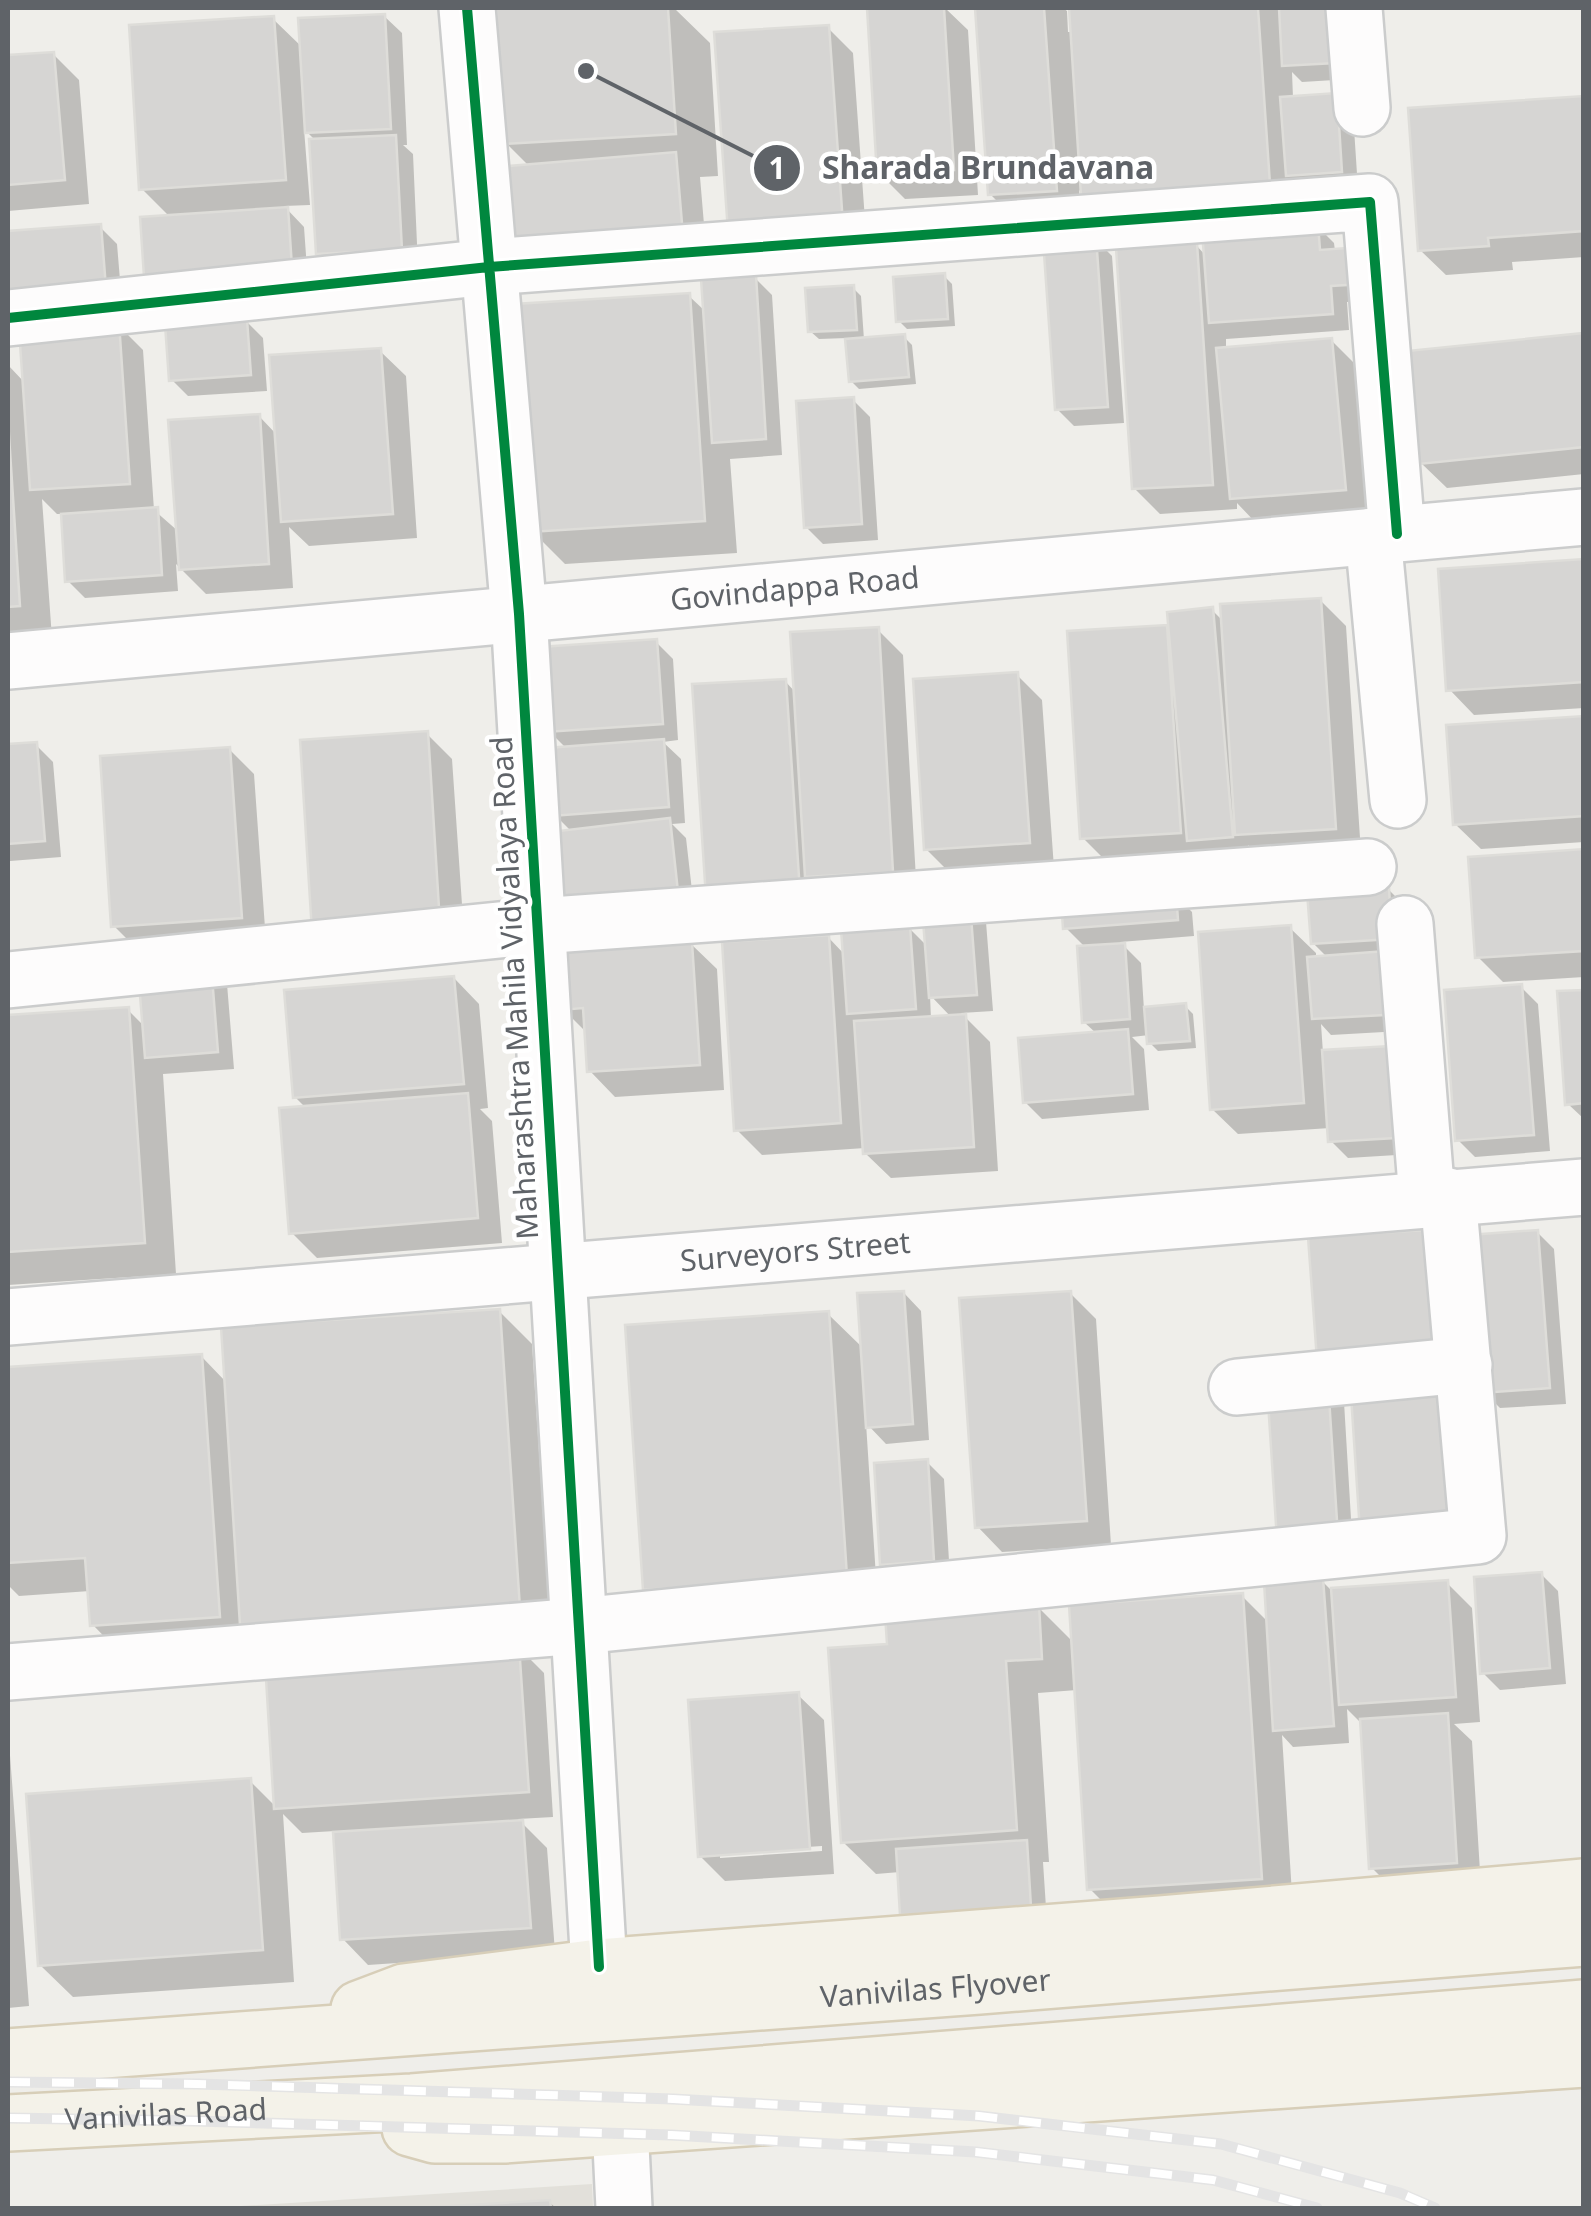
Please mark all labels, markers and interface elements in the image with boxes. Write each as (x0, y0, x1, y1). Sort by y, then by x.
callout: Sharada Brundavana (752, 137, 1174, 199)
text: Sharada Brundavana (822, 145, 1154, 188)
text: 1 (768, 147, 786, 188)
street label: Govindappa Road (668, 556, 921, 619)
street label: Maharashtra Mahila Vidyalaya Road (480, 735, 547, 1241)
street label: Surveyors Street (678, 1221, 912, 1280)
street label: Vanivilas Flyover (819, 1958, 1052, 2017)
street label: Vanivilas Road (64, 2088, 268, 2139)

